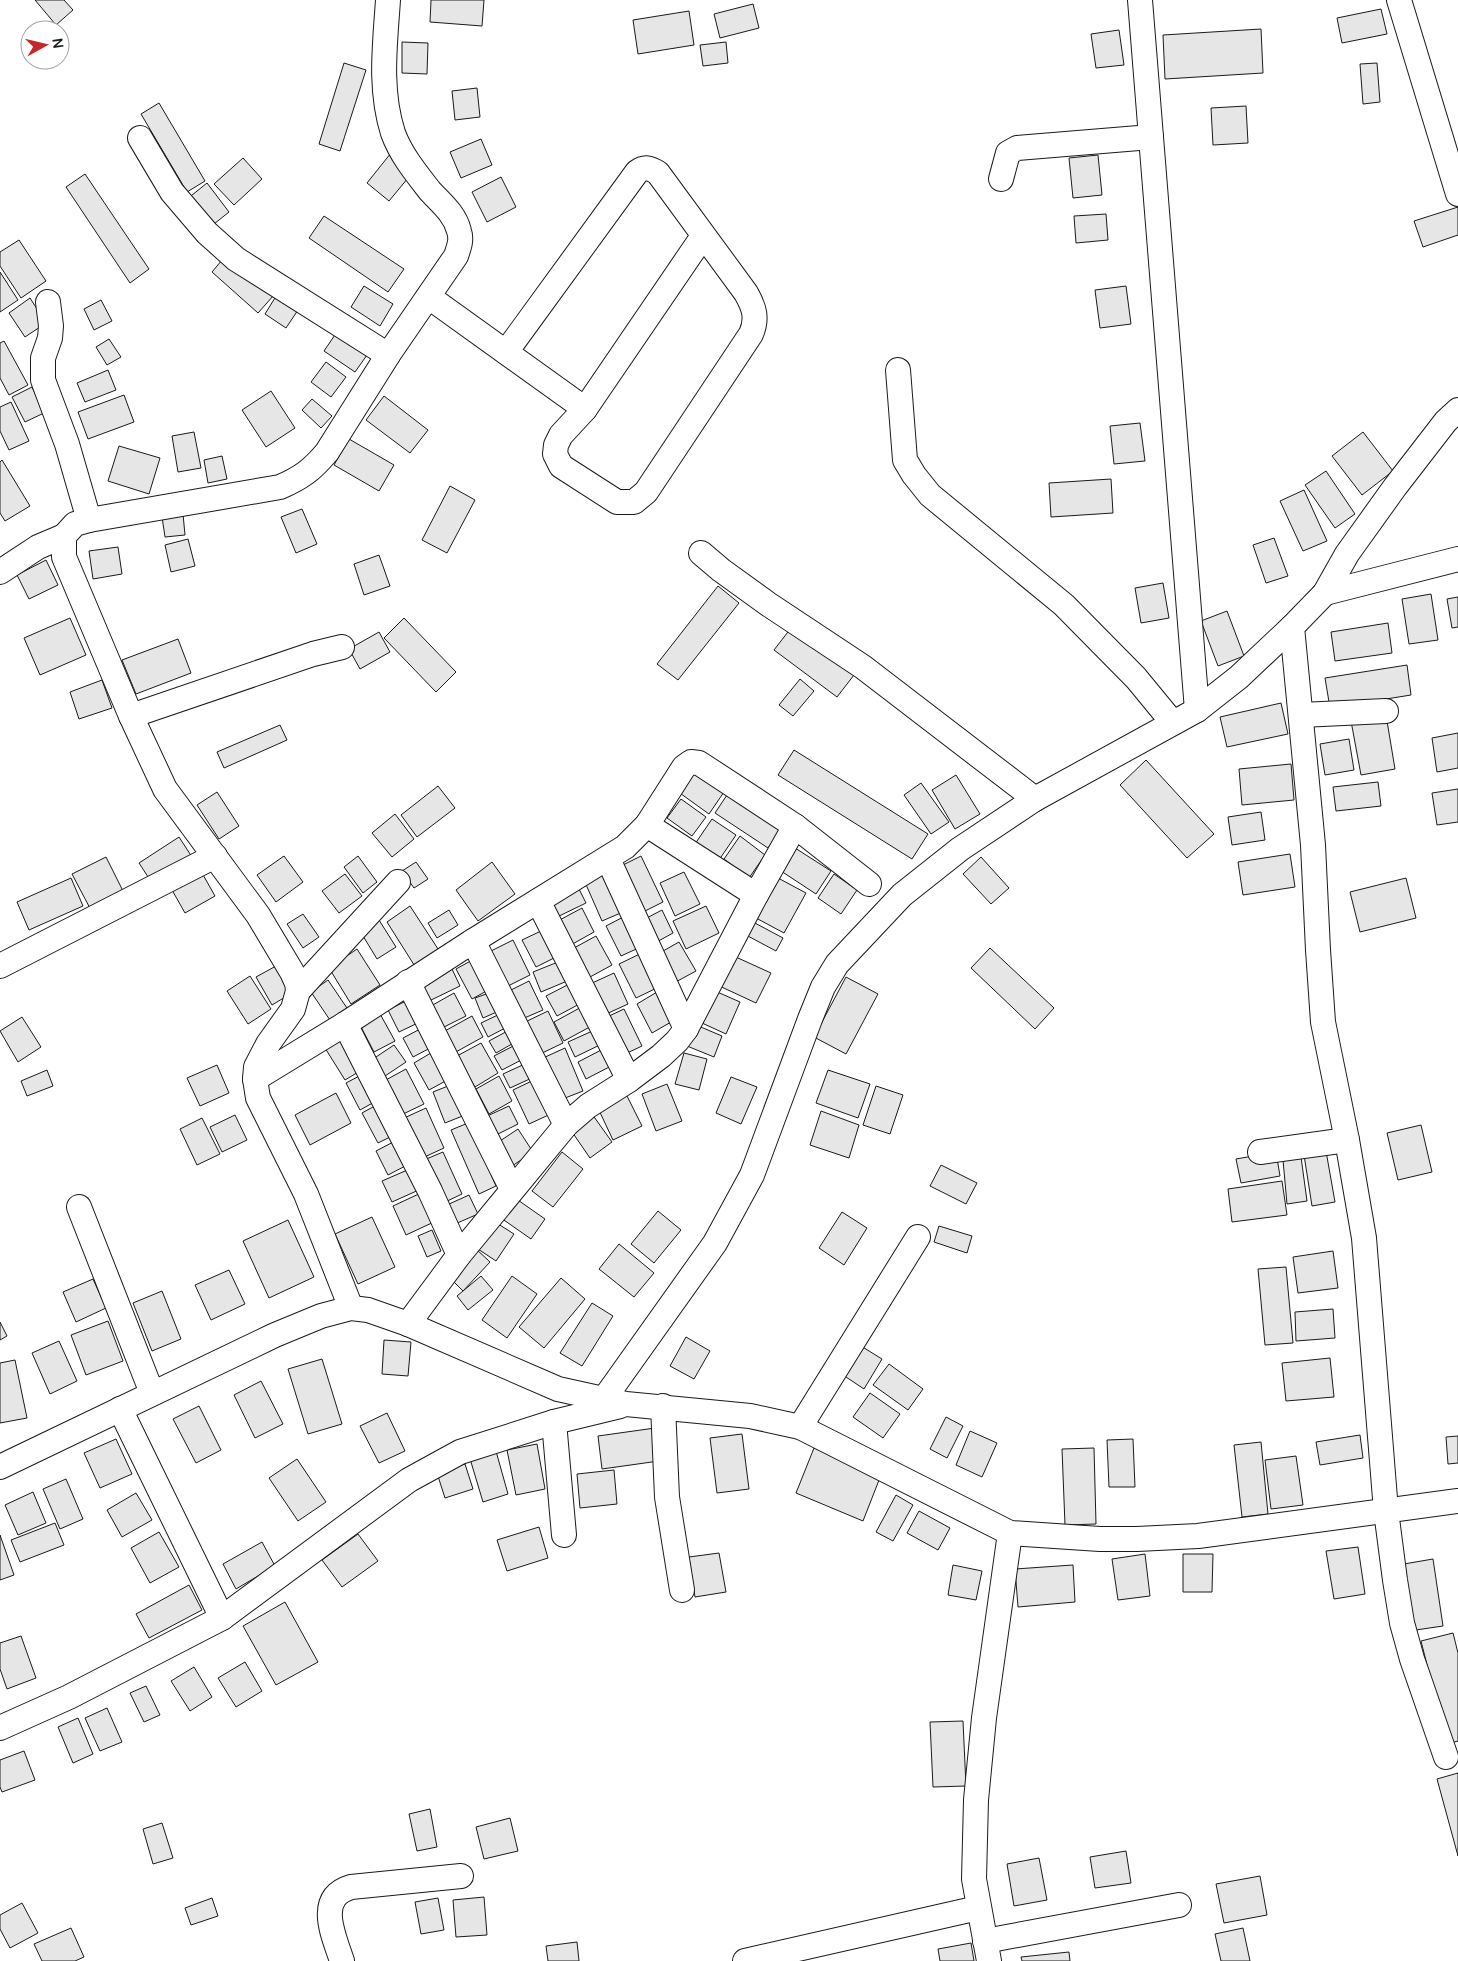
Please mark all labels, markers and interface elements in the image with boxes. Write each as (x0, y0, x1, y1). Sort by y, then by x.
north arrow (20, 20, 70, 70)
text: N (48, 37, 68, 49)

